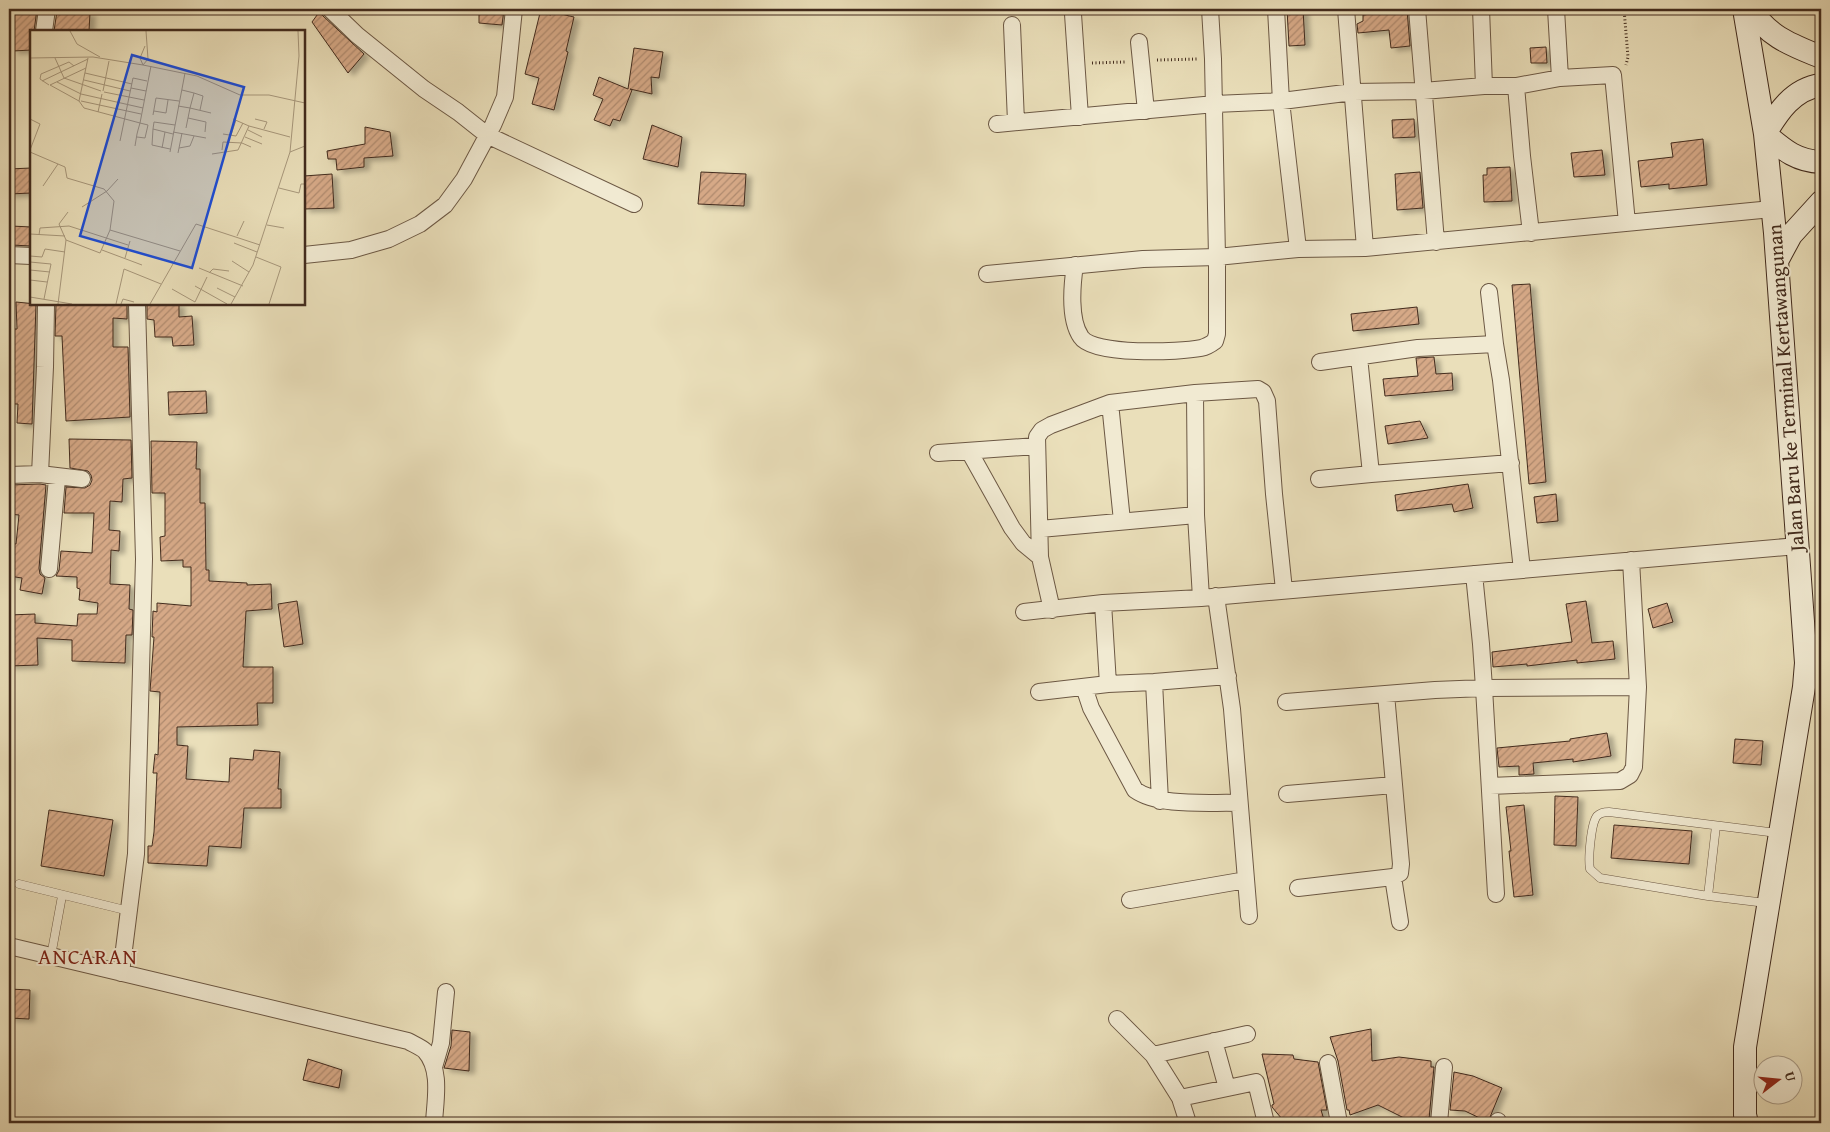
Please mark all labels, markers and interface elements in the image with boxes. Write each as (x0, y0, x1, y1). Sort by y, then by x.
inset map (30, 30, 305, 305)
street label: Jalan Baru ke Terminal Kertawangunan (1759, 223, 1811, 556)
district label: ANCARAN (38, 940, 138, 972)
north arrow (1752, 1054, 1802, 1104)
text: U (1780, 1069, 1802, 1084)

